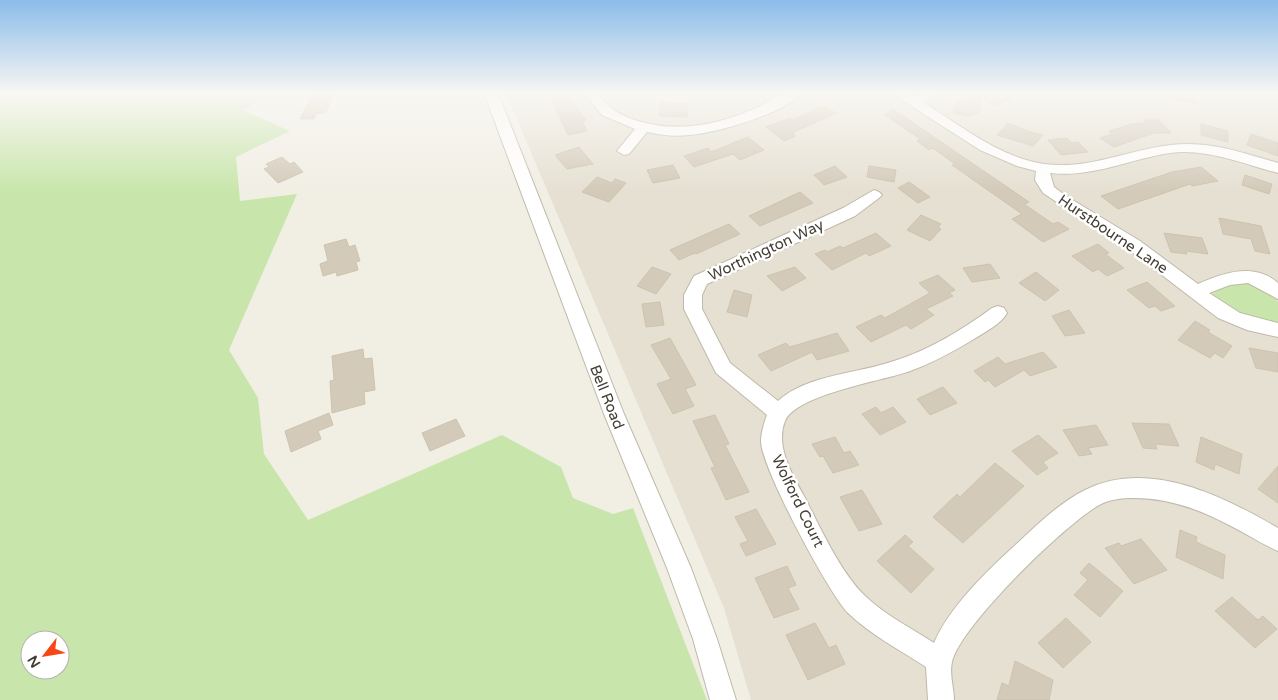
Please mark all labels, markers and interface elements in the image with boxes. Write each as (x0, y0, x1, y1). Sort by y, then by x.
street label: Hurstbourne Lane (1055, 191, 1171, 277)
street label: Worthington Way (705, 215, 827, 285)
street label: Bell Road (586, 362, 628, 432)
street label: Wolford Court (768, 452, 828, 550)
north arrow (20, 630, 70, 680)
text: N (24, 652, 44, 671)

